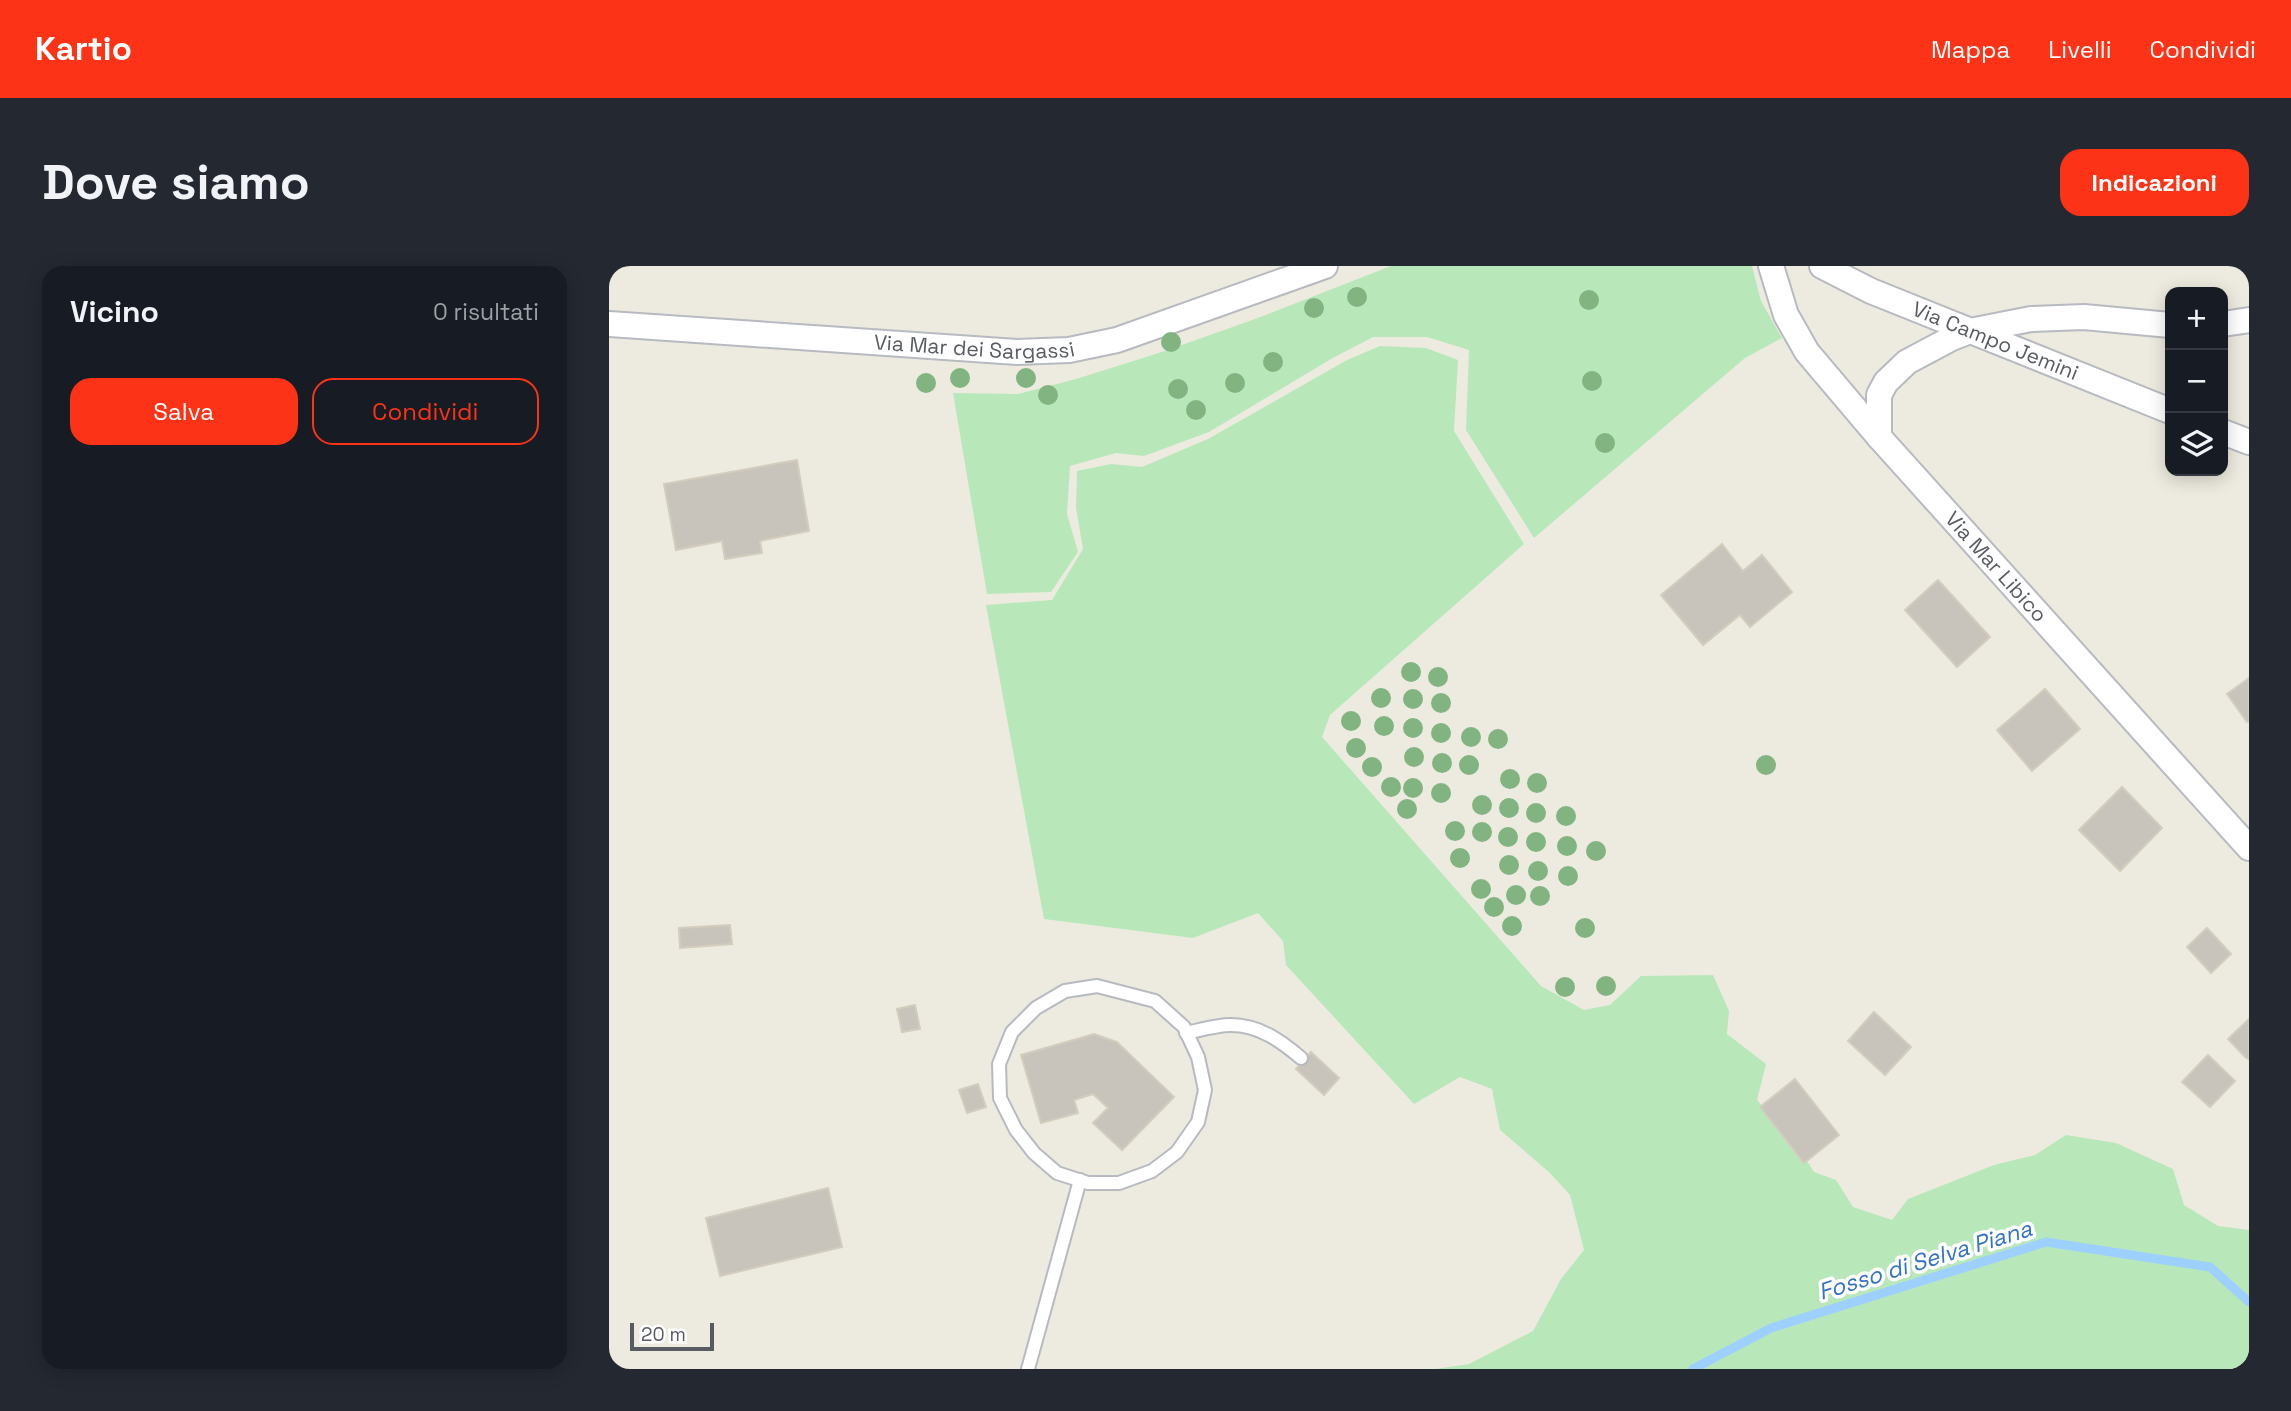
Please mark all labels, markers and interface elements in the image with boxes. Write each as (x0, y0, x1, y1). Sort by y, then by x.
text: Kartio (35, 28, 132, 70)
text: Mappa (1931, 34, 2010, 65)
text: Livelli (2048, 34, 2112, 65)
text: Condividi (2150, 34, 2256, 65)
button: Indicazioni (2060, 149, 2249, 216)
text: Dove siamo (42, 151, 310, 213)
map controls (2165, 287, 2228, 476)
button: + (2165, 287, 2228, 350)
text: Vicino (70, 292, 159, 331)
street label: Via Campo Jemini (1908, 295, 2083, 386)
text: 0 risultati (433, 297, 539, 327)
street label: Via Mar dei Sargassi (873, 328, 1077, 365)
button: − (2165, 350, 2228, 413)
button: Salva (70, 378, 298, 445)
button: Condividi (312, 378, 539, 445)
button: layers (2165, 413, 2228, 476)
street label: Via Mar Libico (1939, 506, 2053, 628)
water label: Fosso di Selva Piana (1815, 1213, 2036, 1307)
scale bar (630, 1320, 714, 1352)
text: 20 m (641, 1322, 686, 1347)

